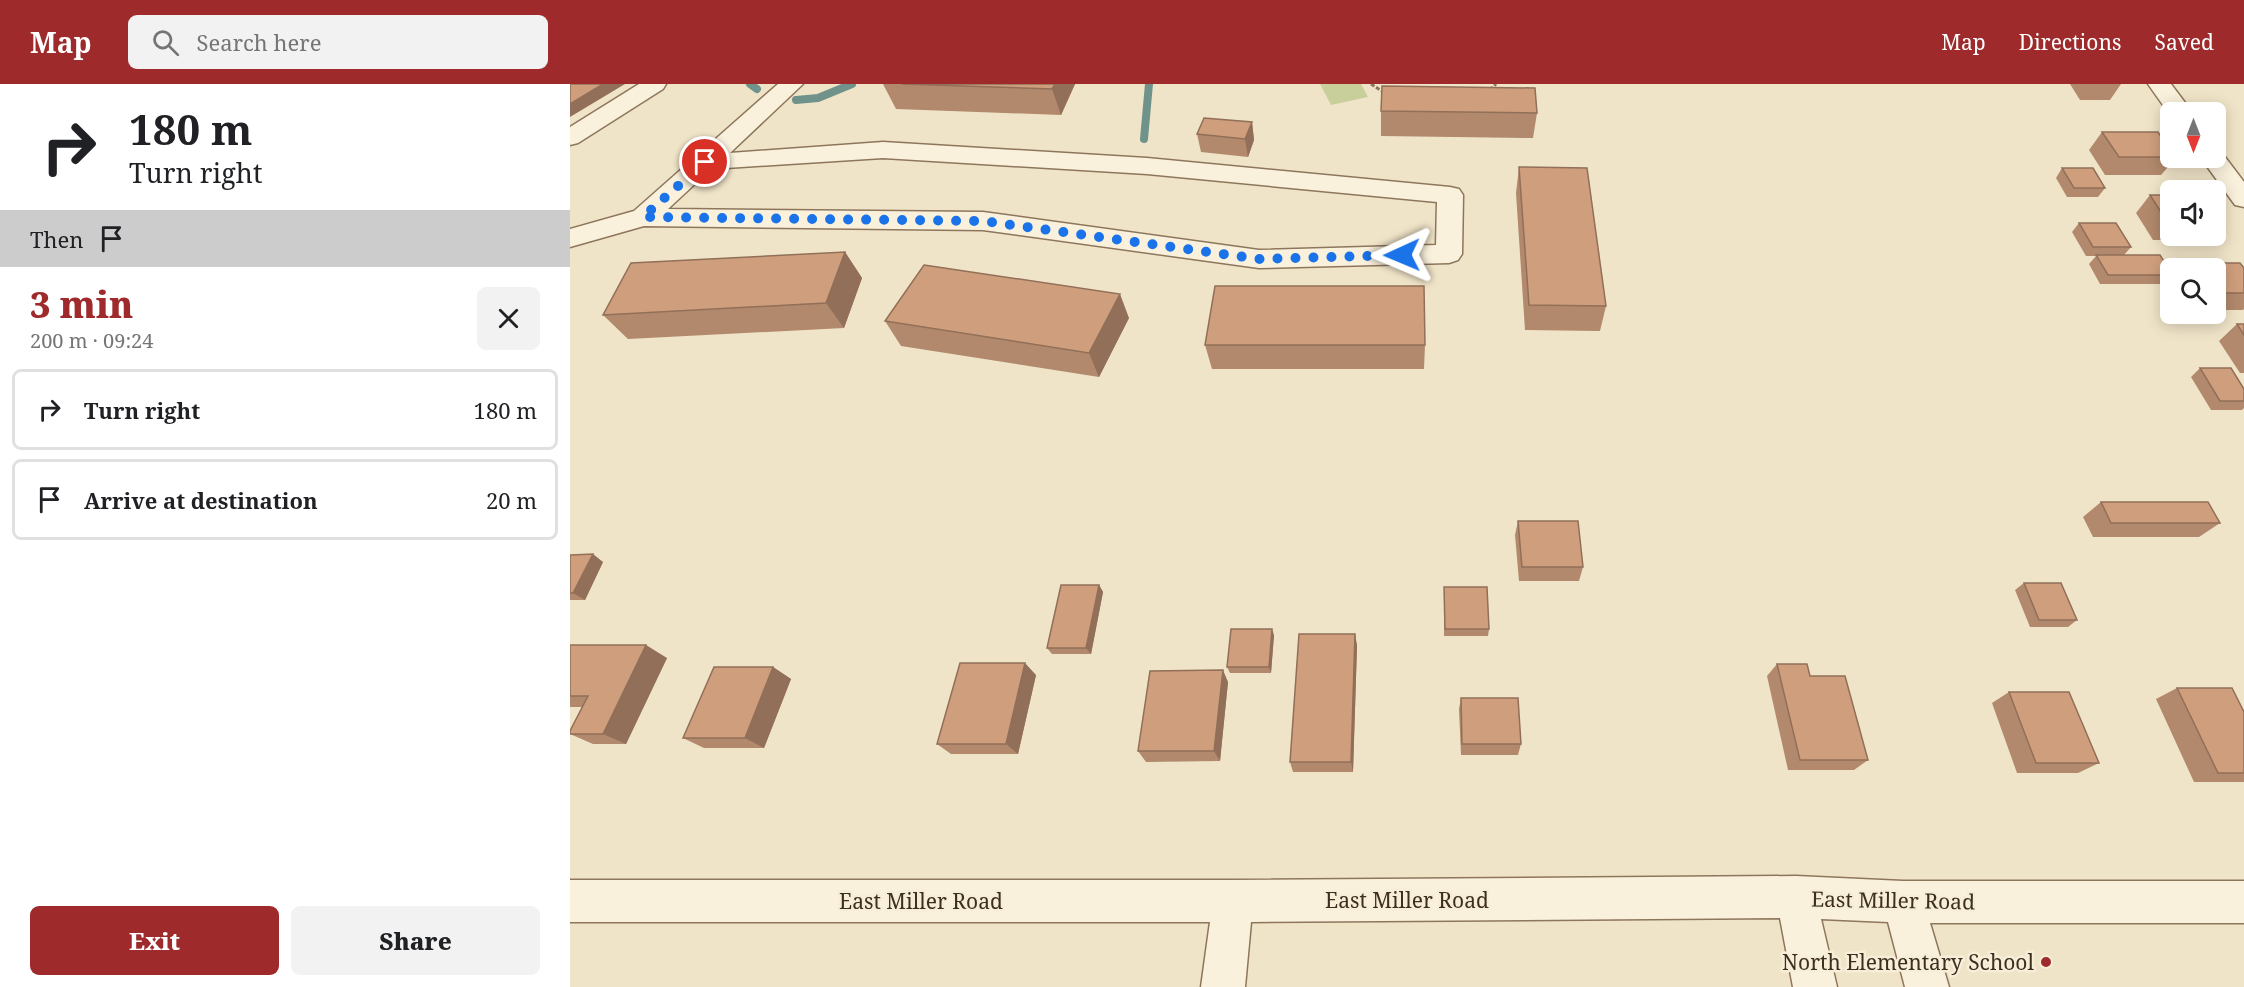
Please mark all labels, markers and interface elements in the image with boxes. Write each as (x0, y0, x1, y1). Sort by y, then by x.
search box (128, 15, 548, 69)
text: Map (30, 23, 92, 61)
icon: search (149, 26, 182, 59)
text: Search here (197, 27, 321, 57)
text: Map (1941, 28, 1986, 56)
text: Directions (2019, 28, 2121, 56)
text: Saved (2154, 28, 2214, 56)
text: 180 m (129, 100, 253, 157)
north arrow (2160, 102, 2226, 168)
map controls (2160, 102, 2226, 324)
icon: right (30, 108, 108, 186)
pin (679, 136, 730, 187)
icon: arrive (688, 145, 721, 178)
text: Turn right (129, 154, 262, 191)
button: sound (2160, 180, 2226, 246)
icon: arrive (95, 222, 128, 255)
position arrow (1370, 223, 1434, 287)
text: Then (30, 224, 83, 254)
button: search (2160, 258, 2226, 324)
text: 3 min (30, 280, 133, 329)
button: close (477, 287, 540, 350)
text: 200 m · 09:24 (30, 327, 153, 354)
icon: right (33, 393, 66, 426)
text: Turn right (84, 395, 200, 425)
text: 180 m (474, 395, 537, 425)
icon: arrive (33, 483, 66, 516)
text: Arrive at destination (84, 485, 318, 515)
text: 20 m (486, 485, 537, 515)
street label: East Miller Road (1811, 885, 1975, 915)
street label: East Miller Road (1325, 886, 1489, 914)
street label: East Miller Road (839, 887, 1003, 915)
button: Exit (30, 906, 279, 975)
button: Share (291, 906, 540, 975)
place label: North Elementary School (1782, 948, 2034, 976)
marker: North Elementary School (2039, 955, 2053, 969)

